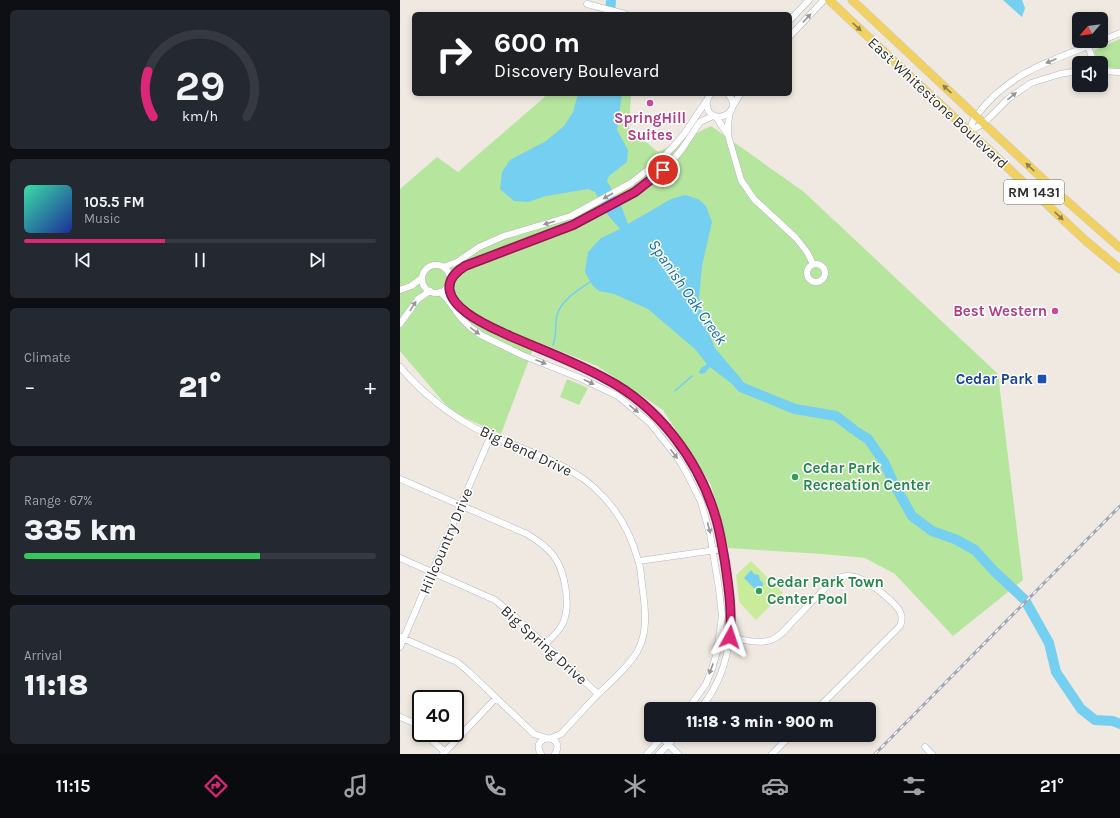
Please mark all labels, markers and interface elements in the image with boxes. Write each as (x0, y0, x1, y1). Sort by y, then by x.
north arrow (1072, 12, 1108, 48)
map controls (1072, 12, 1108, 92)
one-way arrow (802, 13, 812, 23)
one-way arrow (852, 22, 863, 31)
text: 600 m (494, 26, 580, 59)
icon: right (428, 28, 480, 80)
street label: East Whitestone Boulevard (864, 33, 1012, 173)
button: sound (1072, 56, 1108, 92)
one-way arrow (1046, 58, 1057, 64)
text: Discovery Boulevard (494, 60, 660, 82)
text: 29 (175, 62, 225, 110)
one-way arrow (942, 85, 952, 94)
one-way arrow (1006, 91, 1017, 100)
marker: SpringHill Suites (645, 98, 655, 108)
text: km/h (182, 108, 218, 125)
place label: SpringHill Suites (614, 109, 686, 144)
pin (646, 153, 680, 187)
icon: arrive (652, 159, 674, 181)
one-way arrow (1025, 162, 1035, 171)
road number: RM 1431 (1004, 180, 1064, 204)
text: 105.5 FM (84, 193, 145, 211)
one-way arrow (602, 193, 614, 200)
text: Music (84, 211, 120, 226)
one-way arrow (1054, 211, 1064, 220)
one-way arrow (543, 221, 555, 227)
water label: Spanish Oak Creek (645, 236, 732, 349)
icon: previous (72, 249, 94, 271)
icon: pause (189, 249, 211, 271)
icon: next (306, 249, 328, 271)
one-way arrow (409, 300, 417, 311)
place label: Best Western (953, 302, 1047, 320)
marker: Best Western (1050, 306, 1060, 316)
one-way arrow (470, 327, 481, 335)
text: Climate (24, 350, 70, 365)
one-way arrow (536, 360, 548, 366)
text: 21° (178, 369, 222, 405)
place label: Cedar Park (956, 370, 1033, 388)
marker: Cedar Park (1036, 373, 1048, 385)
text: − (24, 374, 36, 400)
text: + (364, 374, 376, 400)
one-way arrow (584, 379, 595, 385)
one-way arrow (629, 405, 640, 414)
street label: Big Bend Drive (477, 422, 575, 480)
one-way arrow (670, 448, 678, 459)
place label: Cedar Park Recreation Center (803, 459, 930, 494)
marker: Cedar Park Recreation Center (790, 472, 800, 482)
street label: Hillcountry Drive (416, 485, 476, 597)
text: Range · 67% (24, 493, 92, 508)
text: 335 km (24, 512, 137, 548)
one-way arrow (706, 521, 712, 534)
place label: Cedar Park Town Center Pool (767, 573, 884, 608)
marker: Cedar Park Town Center Pool (754, 586, 764, 596)
street label: Big Spring Drive (497, 602, 591, 688)
position arrow (709, 616, 751, 658)
text: Arrival (24, 648, 62, 663)
one-way arrow (708, 664, 714, 676)
text: 11:18 (24, 667, 88, 703)
speed limit sign: 40 (412, 690, 464, 742)
text: 11:18 · 3 min · 900 m (686, 713, 834, 731)
icon: directions (202, 772, 230, 800)
icon: music (342, 772, 370, 800)
icon: phone (481, 772, 509, 800)
icon: climate (621, 772, 649, 800)
icon: car (761, 772, 789, 800)
icon: filters (900, 772, 928, 800)
text: 11:15 (56, 775, 90, 797)
text: 21° (1040, 775, 1064, 797)

